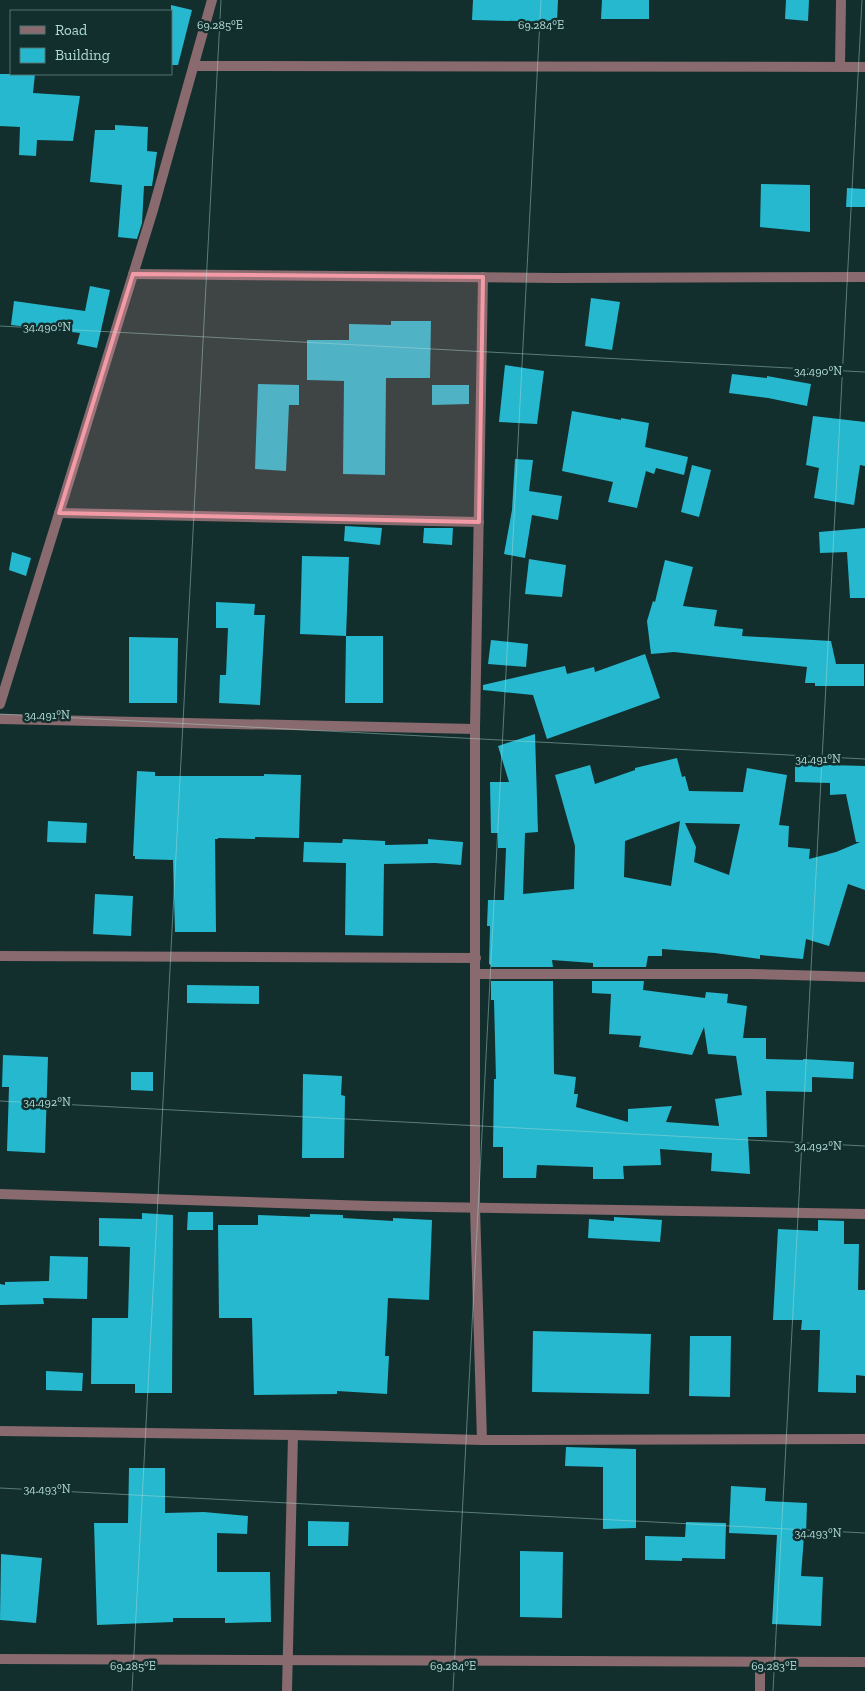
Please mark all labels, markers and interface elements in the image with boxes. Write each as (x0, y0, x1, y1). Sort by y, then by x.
legend (10, 10, 172, 75)
text: 69.285°E (197, 18, 243, 32)
text: 69.284°E (518, 18, 564, 32)
text: Road (55, 21, 88, 39)
text: Building (55, 46, 110, 64)
text: 34.490°N (23, 320, 71, 334)
text: 34.490°N (794, 364, 842, 378)
text: 34.491°N (24, 708, 70, 722)
text: 34.491°N (795, 752, 841, 766)
text: 34.492°N (23, 1095, 71, 1109)
text: 34.492°N (794, 1139, 842, 1153)
text: 34.493°N (23, 1482, 71, 1496)
text: 34.493°N (794, 1526, 842, 1540)
text: 69.285°E (110, 1659, 156, 1673)
text: 69.284°E (430, 1659, 476, 1673)
text: 69.283°E (751, 1659, 797, 1673)

